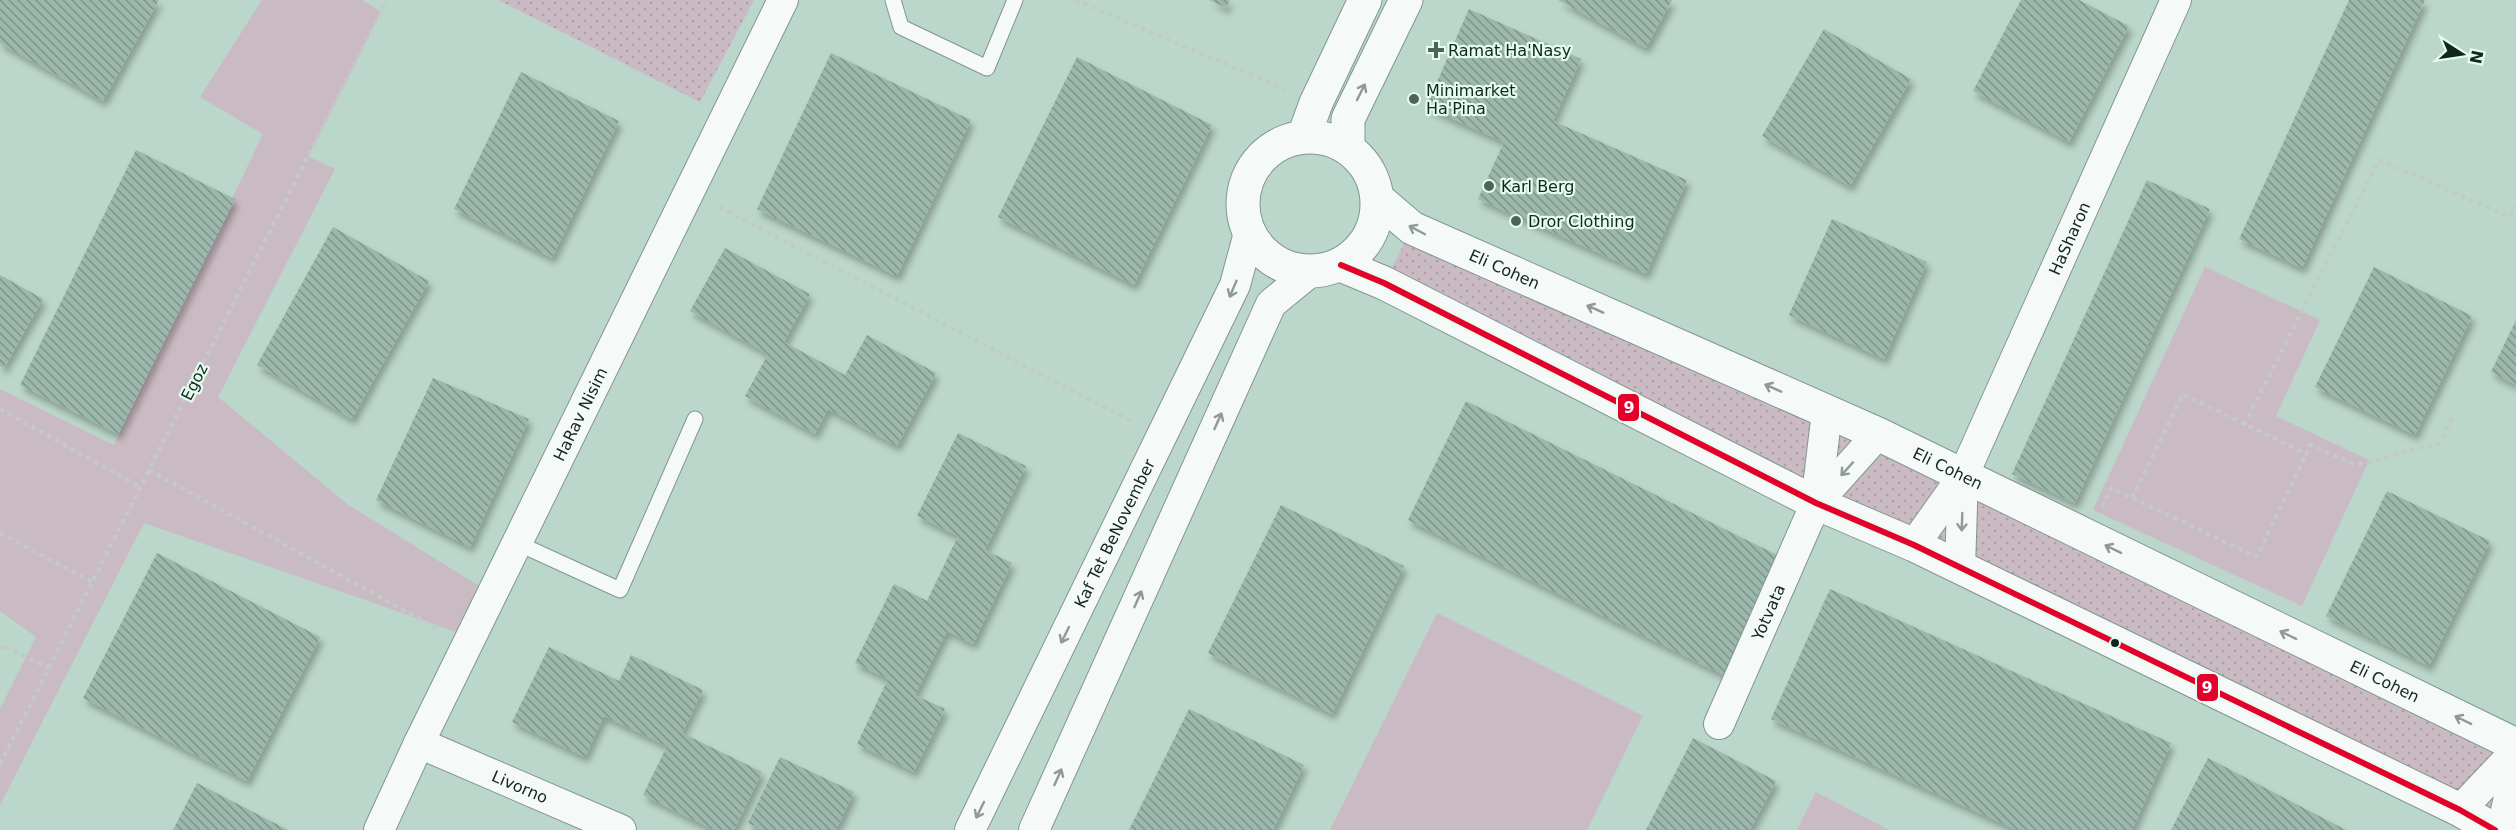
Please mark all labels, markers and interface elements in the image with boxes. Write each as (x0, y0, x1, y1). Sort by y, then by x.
north arrow (2432, 24, 2492, 84)
place label: Ramat Ha'Nasy (1448, 41, 1571, 60)
marker: Ramat Ha'Nasy (1429, 43, 1443, 57)
text: N (2465, 48, 2487, 66)
place label: Minimarket Ha'Pina (1426, 81, 1516, 118)
one-way arrow (1356, 84, 1368, 102)
marker: Minimarket Ha'Pina (1407, 92, 1421, 106)
place label: Karl Berg (1501, 177, 1574, 196)
marker: Karl Berg (1482, 179, 1496, 193)
street label: HaSharon (2045, 199, 2094, 278)
place label: Dror Clothing (1528, 212, 1635, 231)
marker: Dror Clothing (1509, 214, 1523, 228)
one-way arrow (1409, 224, 1426, 236)
street label: Eli Cohen (1466, 246, 1543, 293)
one-way arrow (1227, 279, 1238, 298)
one-way arrow (1586, 303, 1604, 314)
street label: Egoz (177, 361, 212, 404)
street label: HaRav Nisim (550, 364, 612, 464)
one-way arrow (1765, 382, 1783, 393)
line badge: 9 (1617, 393, 1640, 422)
text: 9 (1623, 398, 1635, 417)
one-way arrow (1213, 413, 1225, 431)
street label: Eli Cohen (1910, 444, 1986, 494)
street label: Kaf Tet BeNovember (1071, 456, 1159, 611)
one-way arrow (1840, 461, 1854, 476)
one-way arrow (1956, 511, 1967, 531)
one-way arrow (2104, 543, 2122, 555)
street label: Yotvata (1748, 582, 1789, 644)
one-way arrow (1133, 590, 1144, 609)
one-way arrow (1059, 625, 1071, 643)
one-way arrow (2279, 628, 2297, 640)
unlabelled marker (2109, 637, 2121, 649)
street label: Eli Cohen (2347, 656, 2423, 707)
line badge: 9 (2196, 673, 2219, 702)
text: 9 (2201, 678, 2213, 697)
one-way arrow (2455, 713, 2473, 725)
street label: Livorno (489, 767, 551, 807)
one-way arrow (1053, 768, 1064, 786)
one-way arrow (974, 801, 986, 819)

